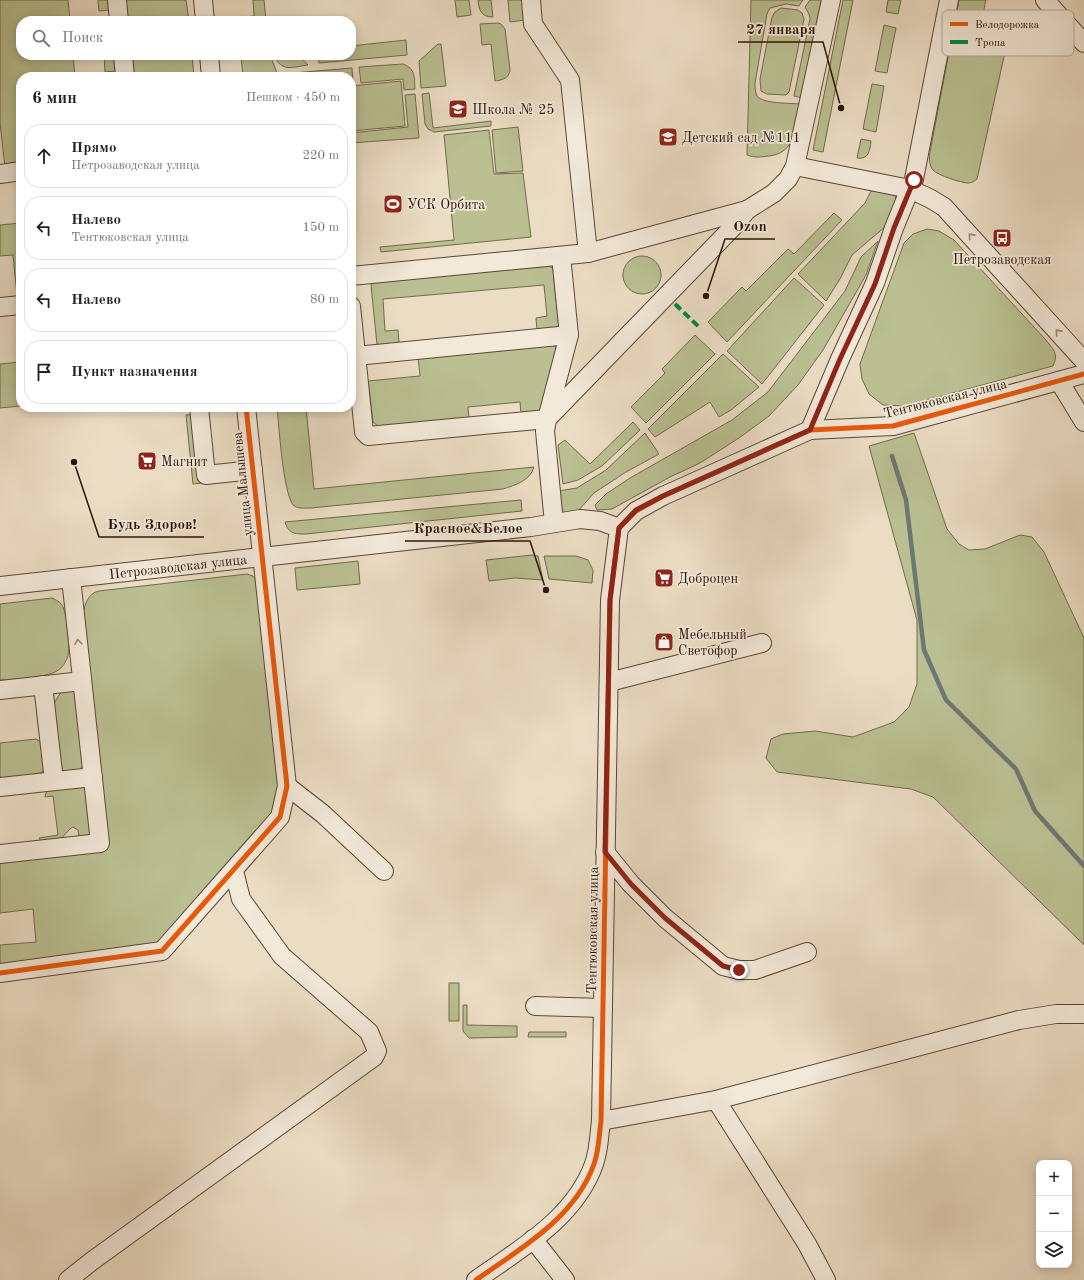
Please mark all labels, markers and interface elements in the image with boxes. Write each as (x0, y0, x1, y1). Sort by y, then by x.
legend (942, 10, 1074, 56)
callout: 27 января (738, 15, 823, 42)
search box (16, 16, 356, 60)
text: Велодорожка (975, 20, 1040, 31)
text: 27 января (746, 23, 816, 38)
icon: search (30, 27, 52, 49)
text: Поиск (62, 31, 103, 46)
text: Тропа (975, 38, 1006, 49)
text: 6 мин (32, 90, 77, 107)
text: Пешком · 450 m (246, 91, 340, 104)
school or university icon: Школа № 25 (447, 98, 469, 120)
place label: Школа № 25 (472, 103, 554, 117)
school or university icon: Детский сад №111 (657, 126, 679, 148)
place label: Детский сад №111 (682, 131, 801, 145)
text: Прямо (71, 141, 117, 156)
icon: ahead (33, 145, 55, 167)
text: 220 m (302, 149, 339, 162)
text: Петрозаводская улица (71, 159, 200, 172)
route start (905, 171, 923, 189)
sports icon: УСК Орбита (382, 193, 404, 215)
place label: УСК Орбита (407, 198, 485, 212)
callout: Ozon (725, 212, 775, 239)
text: Налево (71, 213, 121, 228)
icon: left (33, 217, 55, 239)
text: Ozon (733, 220, 767, 235)
text: 150 m (302, 221, 339, 234)
bus stop icon: Петрозаводская (991, 227, 1013, 249)
text: Тентюковская улица (71, 231, 189, 244)
one-way arrow (968, 233, 975, 241)
place label: Петрозаводская (953, 253, 1051, 267)
icon: left (33, 289, 55, 311)
text: Налево (71, 293, 121, 308)
text: 80 m (310, 293, 339, 306)
one-way arrow (1056, 330, 1063, 337)
icon: arrive (33, 361, 55, 383)
text: Пункт назначения (71, 365, 198, 380)
street label: Тентюковская улица (882, 377, 1009, 421)
street label: улица Малышева (231, 431, 255, 537)
supermarket icon: Магнит (136, 450, 158, 472)
place label: Магнит (161, 455, 208, 469)
callout: Будь Здоров! (99, 510, 204, 537)
callout: Красное&Белое (405, 514, 530, 541)
text: Будь Здоров! (107, 518, 197, 533)
text: Красное&Белое (414, 522, 522, 537)
street label: Петрозаводская улица (108, 553, 248, 582)
supermarket icon: Доброцен (653, 567, 675, 589)
place label: Доброцен (678, 572, 739, 586)
place label: Мебельный Светофор (678, 628, 747, 659)
shop icon: Мебельный Светофор (653, 631, 675, 653)
one-way arrow (74, 639, 83, 645)
street label: Тентюковская улица (585, 866, 601, 994)
route end (730, 961, 748, 979)
map controls (1036, 1160, 1072, 1268)
button: + (1036, 1160, 1072, 1196)
button: − (1036, 1196, 1072, 1232)
button: layers (1036, 1232, 1072, 1268)

